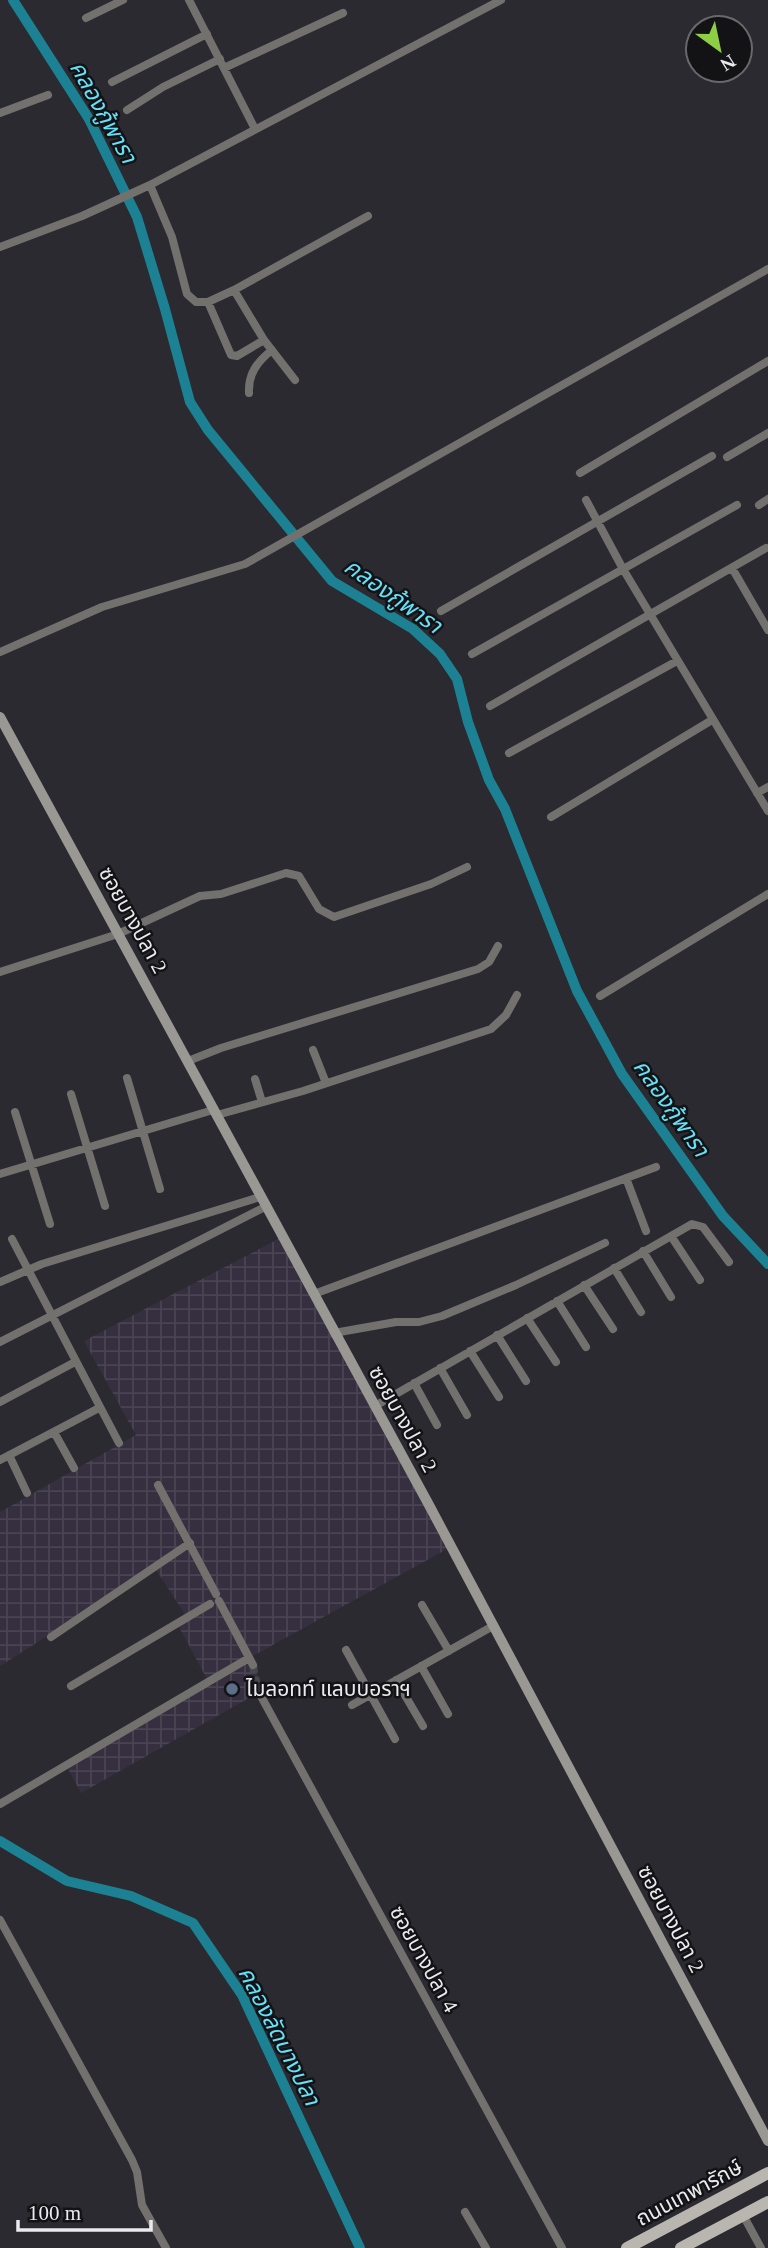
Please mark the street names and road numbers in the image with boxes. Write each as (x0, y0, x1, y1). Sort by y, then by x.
street label: ซอยบางปลา 2 (94, 863, 172, 977)
street label: ซอยบางปลา 2 (364, 1362, 442, 1476)
street label: ซอยบางปลา 2 (633, 1861, 709, 1977)
street label: ซอยบางปลา 4 (385, 1902, 463, 2017)
street label: ถนนเทพารักษ์ (632, 2155, 746, 2231)

